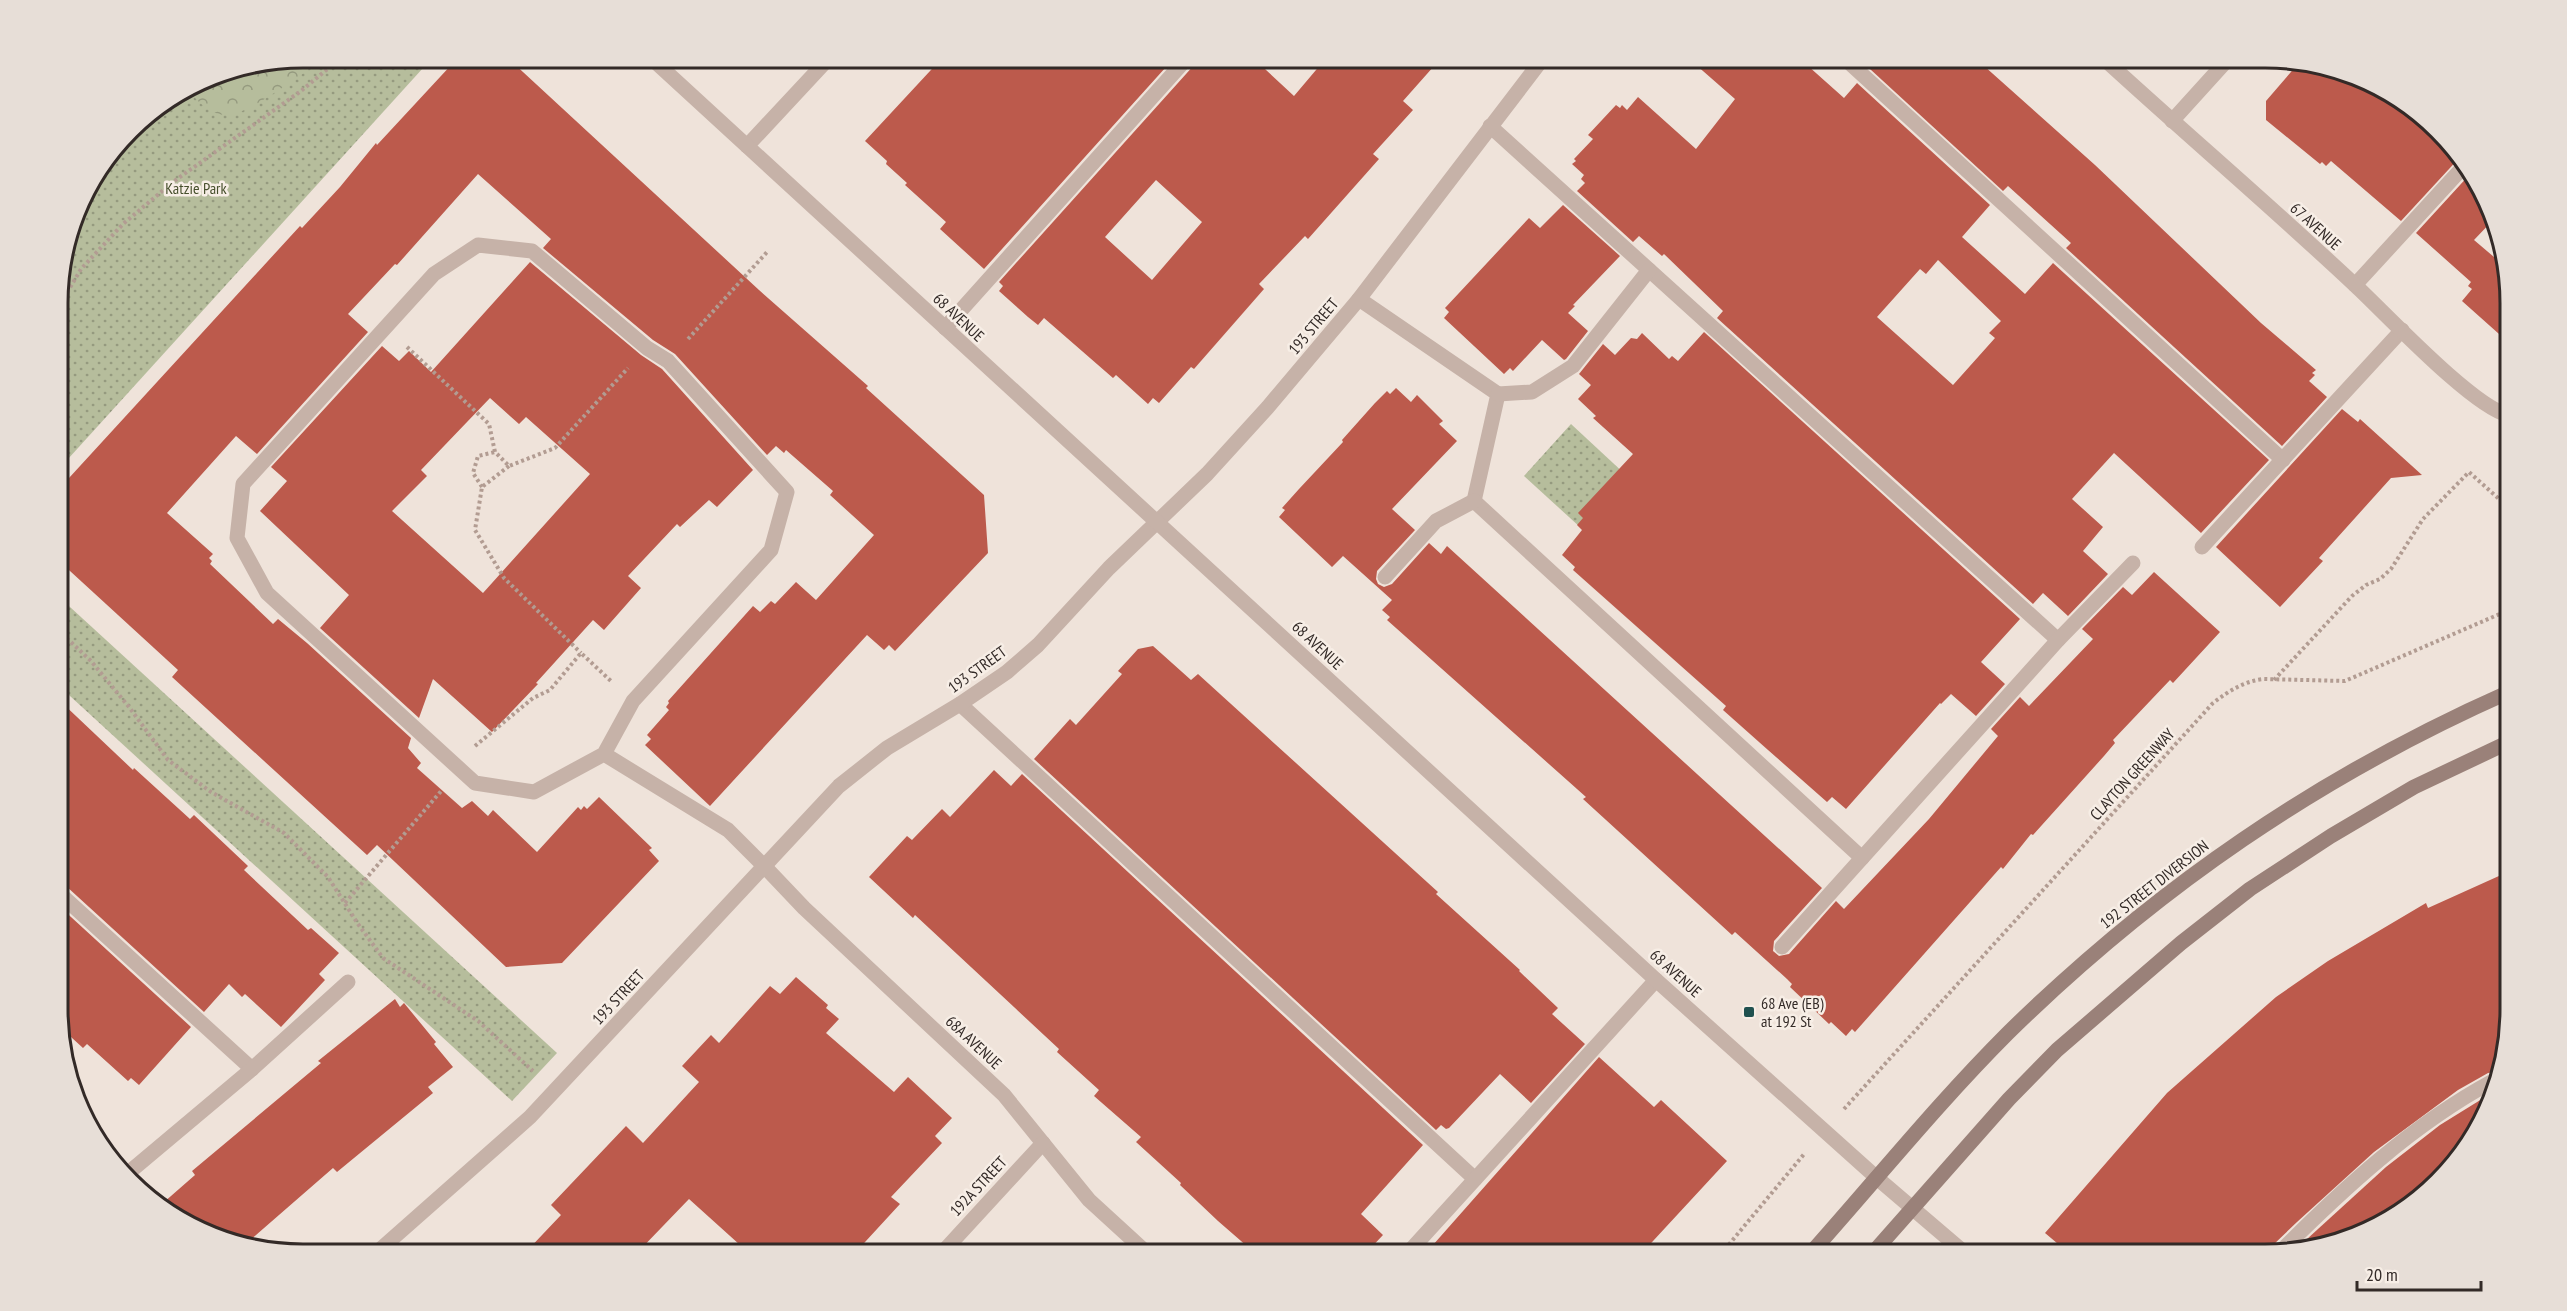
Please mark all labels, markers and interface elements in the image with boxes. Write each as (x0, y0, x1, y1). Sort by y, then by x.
park label: Katzie Park (165, 178, 227, 198)
street label: 67 AVENUE (2286, 198, 2346, 254)
street label: 68 AVENUE (929, 288, 989, 346)
street label: 193 STREET (1284, 294, 1342, 358)
street label: 68 AVENUE (1288, 616, 1348, 674)
street label: 193 STREET (944, 641, 1010, 697)
street label: CLAYTON GREENWAY (2085, 723, 2179, 824)
street label: 192 STREET DIVERSION (2096, 835, 2212, 933)
street label: 68 AVENUE (1646, 945, 1706, 1001)
street label: 193 STREET (588, 965, 648, 1029)
place label: 68 Ave (EB) at 192 St (1761, 993, 1824, 1031)
marker: 68 Ave (EB) at 192 St (1742, 1005, 1756, 1019)
street label: 68A AVENUE (942, 1011, 1006, 1073)
street label: 192A STREET (945, 1152, 1011, 1220)
scale bar (2357, 1254, 2482, 1292)
text: 20 m (2366, 1263, 2398, 1286)

